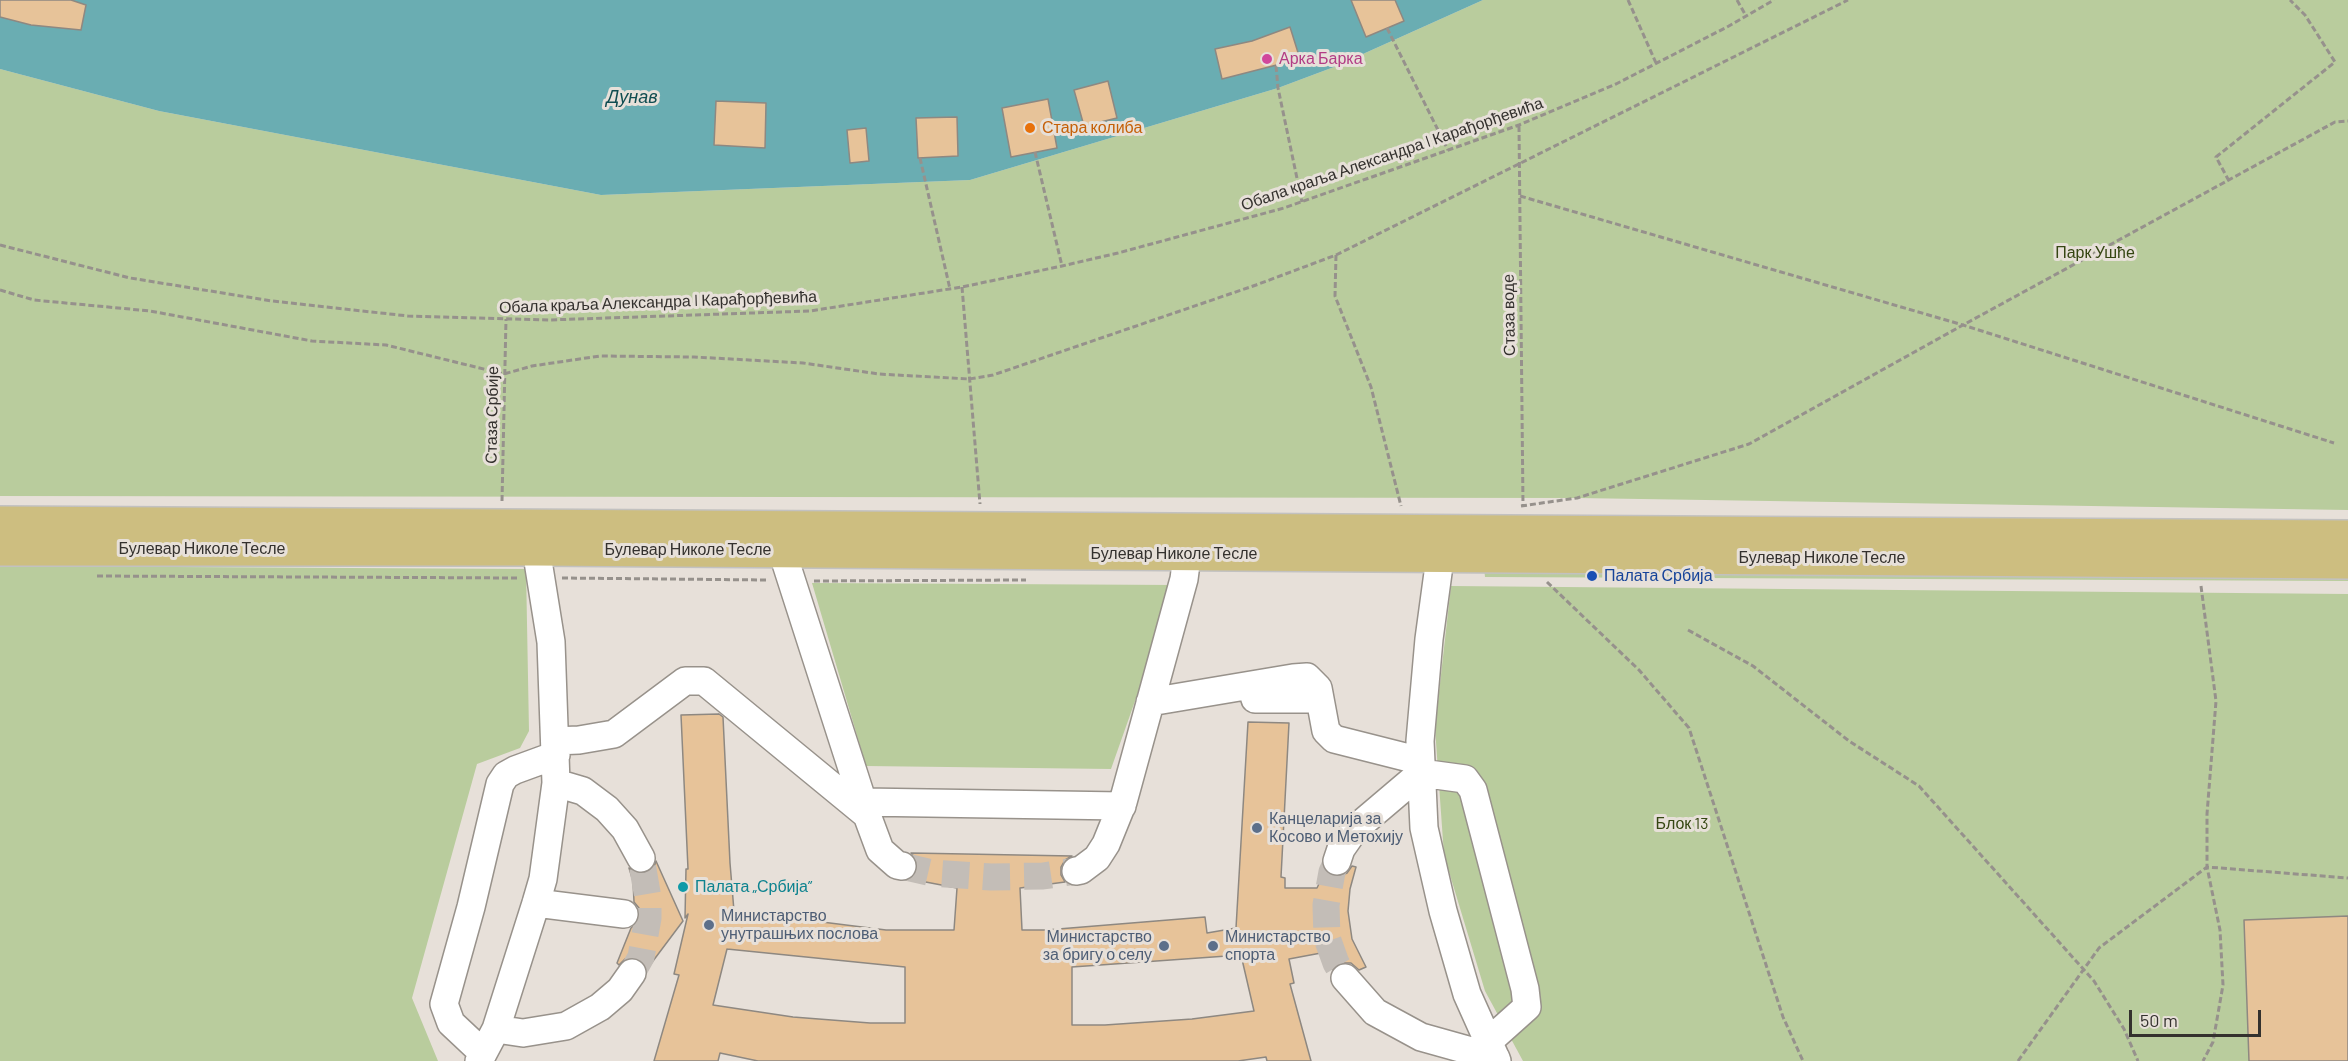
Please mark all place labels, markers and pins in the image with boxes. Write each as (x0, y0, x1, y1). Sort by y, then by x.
place label: Арка Барка (1279, 49, 1363, 69)
marker: Арка Барка (1260, 52, 1274, 66)
place label: Стара колиба (1042, 118, 1142, 138)
marker: Стара колиба (1023, 121, 1037, 135)
place label: Палата Србија (1604, 566, 1713, 586)
marker: Палата Србија (1585, 569, 1599, 583)
place label: Канцеларија за Косово и Метохију (1269, 809, 1403, 847)
marker: Канцеларија за Косово и Метохију (1250, 821, 1264, 835)
place label: Палата „Србија” (695, 877, 812, 897)
marker: Палата „Србија” (676, 880, 690, 894)
place label: Министарство унутрашњих послова (721, 906, 878, 944)
marker: Министарство унутрашњих послова (702, 918, 716, 932)
place label: Министарство за бригу о селу (1043, 927, 1152, 965)
place label: Министарство спорта (1225, 927, 1331, 965)
marker: Министарство за бригу о селу (1157, 939, 1171, 953)
marker: Министарство спорта (1206, 939, 1220, 953)

